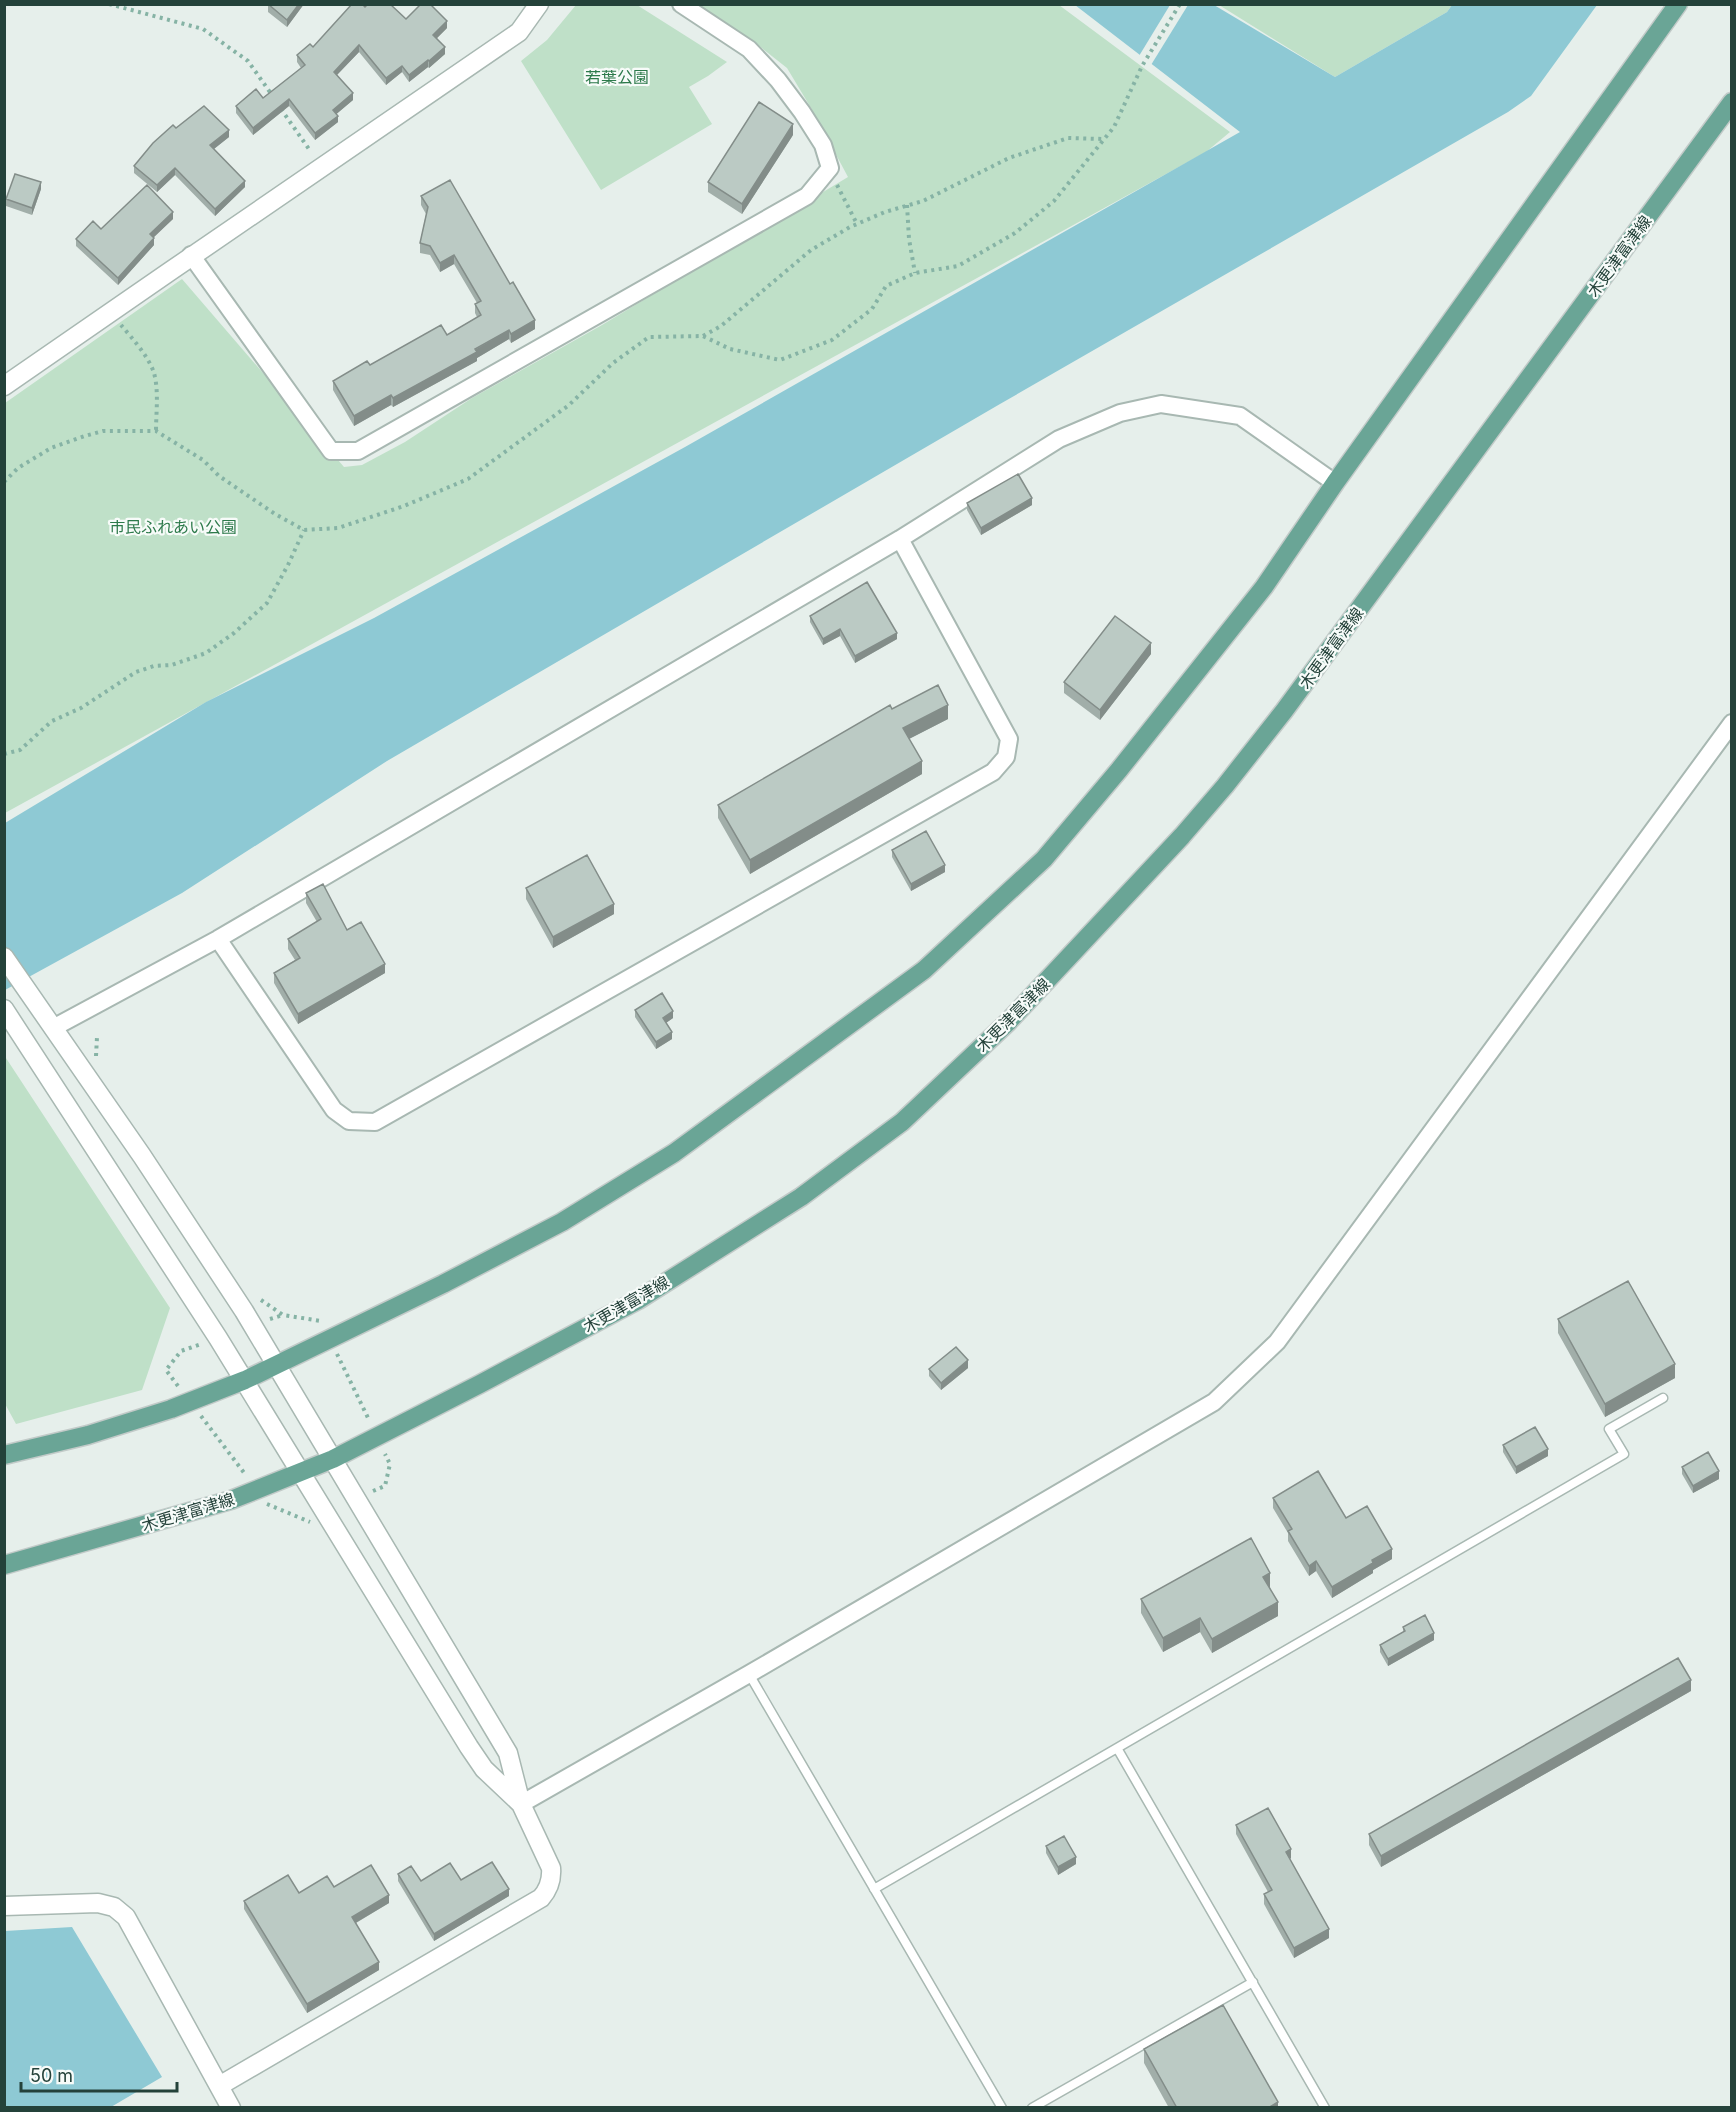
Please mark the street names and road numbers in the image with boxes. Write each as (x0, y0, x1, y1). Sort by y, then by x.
street label: 木更津富津線 (1583, 211, 1655, 301)
street label: 木更津富津線 (1295, 603, 1367, 693)
street label: 木更津富津線 (972, 974, 1054, 1056)
street label: 木更津富津線 (579, 1271, 673, 1337)
street label: 木更津富津線 (139, 1488, 237, 1536)

